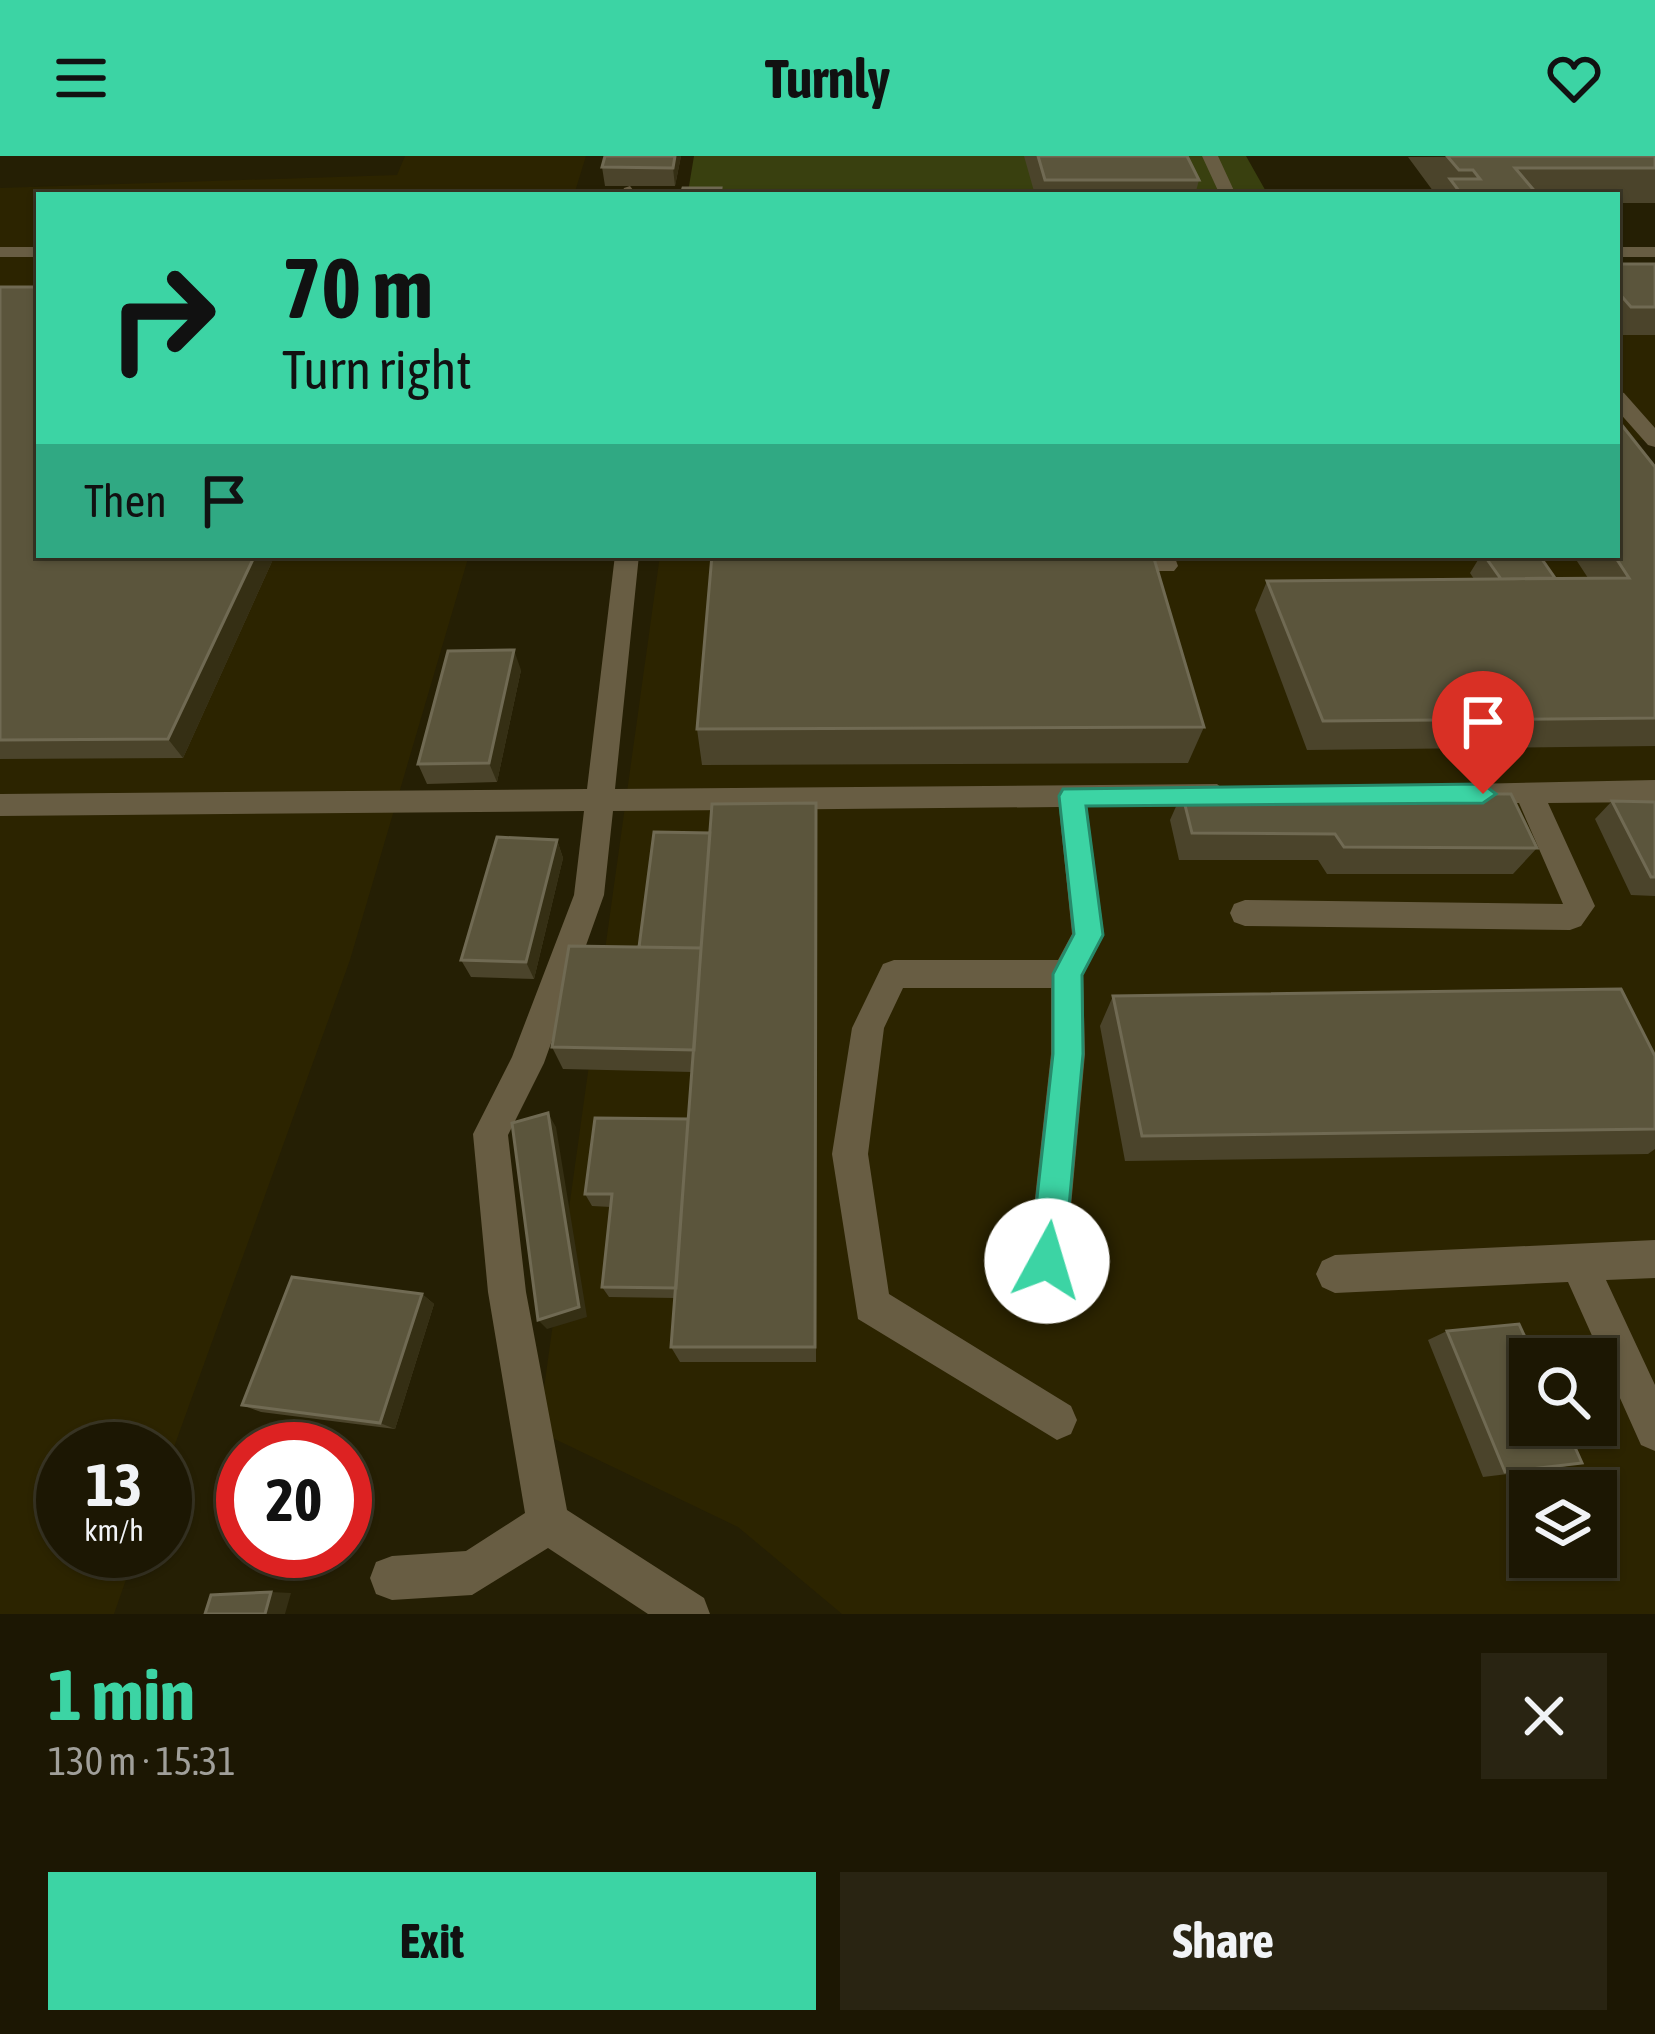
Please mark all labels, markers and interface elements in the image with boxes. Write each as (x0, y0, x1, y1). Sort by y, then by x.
icon: menu (48, 45, 114, 111)
icon: heart (1541, 45, 1607, 111)
text: Turnly (765, 48, 890, 109)
icon: right (84, 240, 240, 396)
text: 70 m (282, 240, 433, 336)
text: Turn right (282, 339, 472, 400)
icon: arrive (191, 468, 257, 534)
text: Then (84, 475, 167, 527)
pin (1432, 671, 1534, 794)
icon: arrive (1450, 689, 1516, 755)
position arrow (984, 1198, 1110, 1324)
map controls (1509, 1338, 1617, 1578)
button: search (1509, 1338, 1617, 1446)
speed limit sign: 20 (216, 1422, 372, 1578)
text: 13 (86, 1450, 142, 1519)
button: layers (1509, 1470, 1617, 1578)
text: km/h (84, 1513, 144, 1547)
text: 1 min (48, 1653, 195, 1735)
button: close (1481, 1653, 1607, 1779)
text: 130 m · 15:31 (48, 1739, 236, 1783)
button: Exit (48, 1872, 816, 2010)
button: Share (840, 1872, 1607, 2010)

